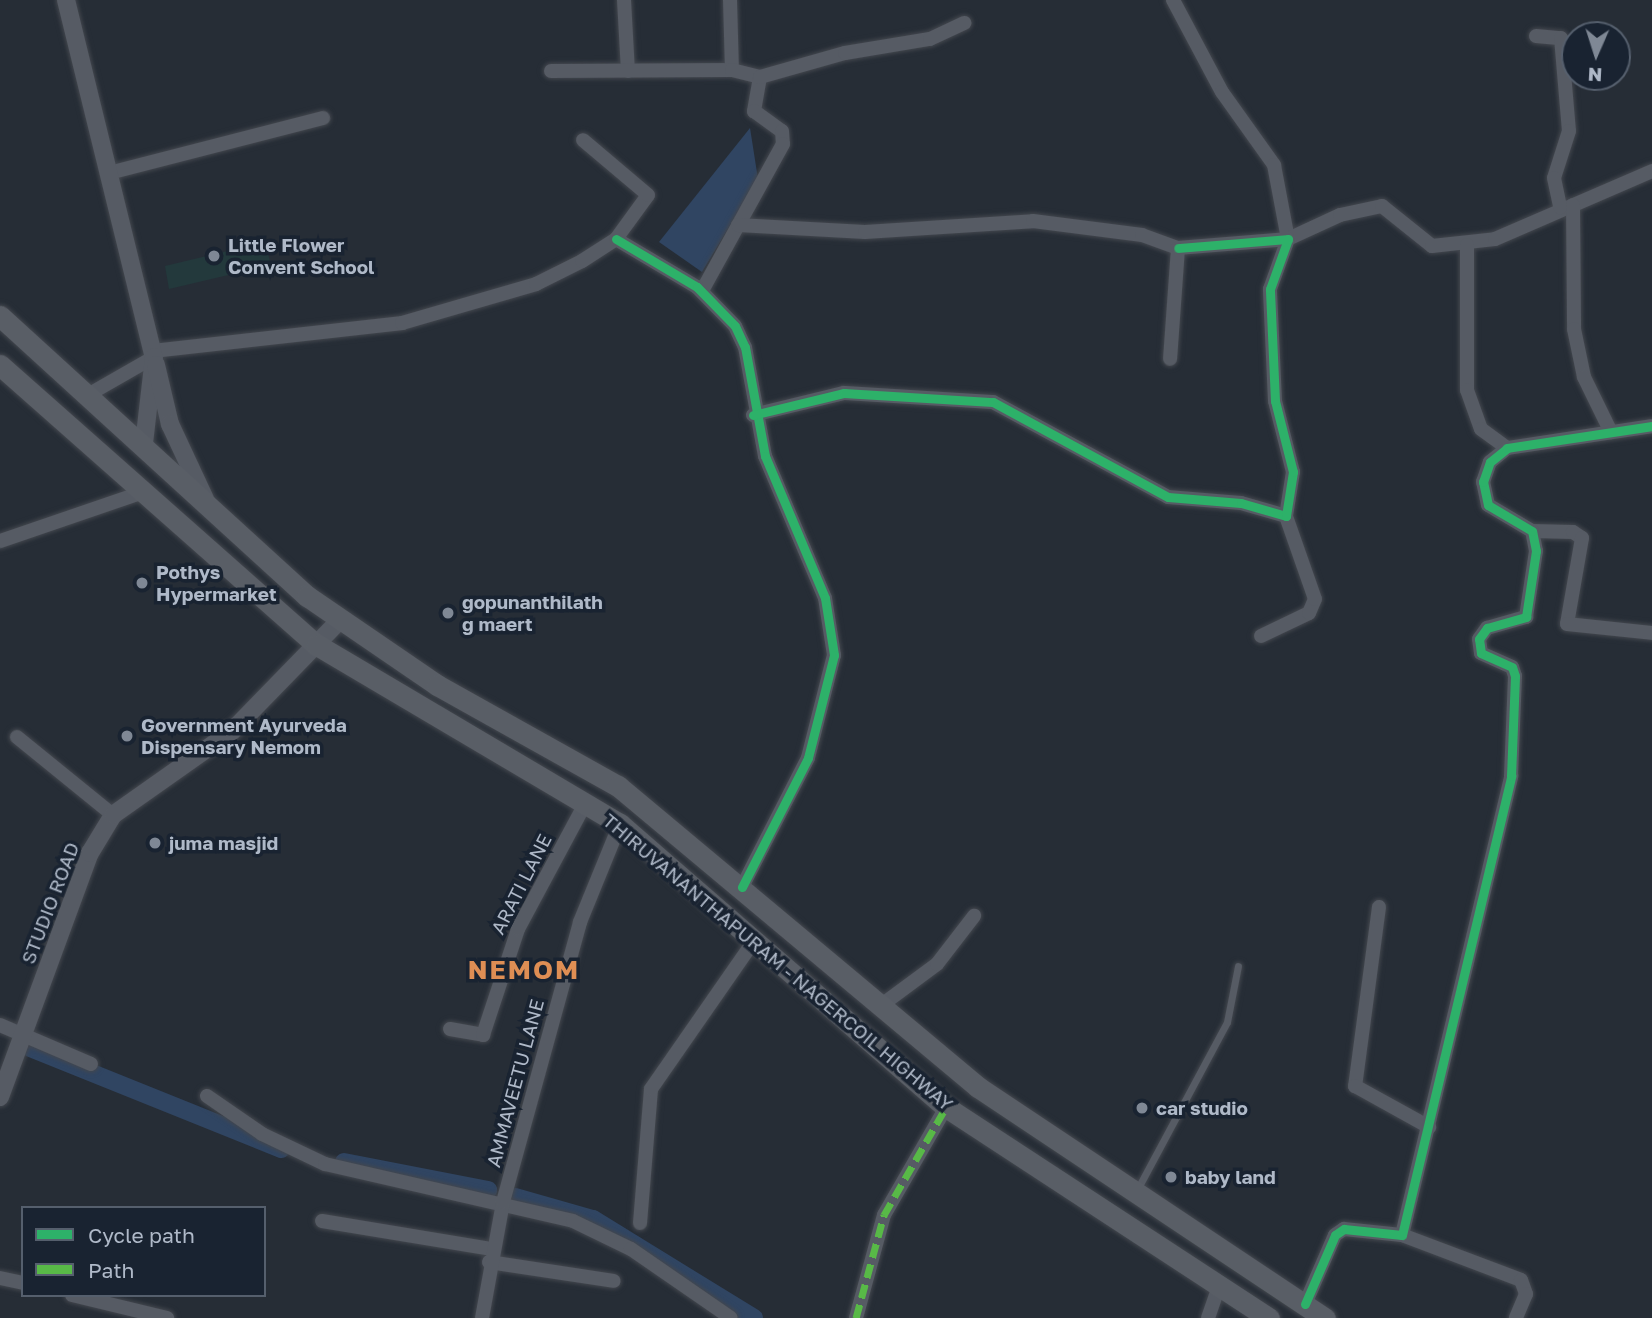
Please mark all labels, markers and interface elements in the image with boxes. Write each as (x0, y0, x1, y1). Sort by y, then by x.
north arrow (1561, 21, 1631, 91)
text: N (1587, 64, 1603, 87)
place label: Little Flower Convent School (228, 234, 374, 278)
marker: Little Flower Convent School (206, 248, 222, 264)
place label: Pothys Hypermarket (156, 561, 277, 605)
marker: Pothys Hypermarket (134, 575, 150, 591)
place label: gopunanthilath g maert (462, 591, 603, 635)
marker: gopunanthilath g maert (440, 605, 456, 621)
place label: Government Ayurveda Dispensary Nemom (141, 714, 347, 758)
marker: Government Ayurveda Dispensary Nemom (119, 728, 135, 744)
street label: THIRUVANANTHAPURAM - NAGERCOIL HIGHWAY (598, 809, 958, 1115)
street label: ARATI LANE (486, 830, 556, 938)
place label: juma masjid (169, 832, 278, 854)
marker: juma masjid (147, 835, 163, 851)
street label: STUDIO ROAD (16, 839, 84, 967)
district label: NEMOM (468, 954, 580, 986)
street label: AMMAVEETU LANE (482, 996, 548, 1170)
place label: car studio (1156, 1097, 1248, 1119)
marker: car studio (1134, 1100, 1150, 1116)
place label: baby land (1185, 1166, 1276, 1188)
marker: baby land (1163, 1169, 1179, 1185)
legend (21, 1206, 266, 1297)
text: Cycle path (88, 1222, 195, 1248)
text: Path (88, 1257, 135, 1283)

